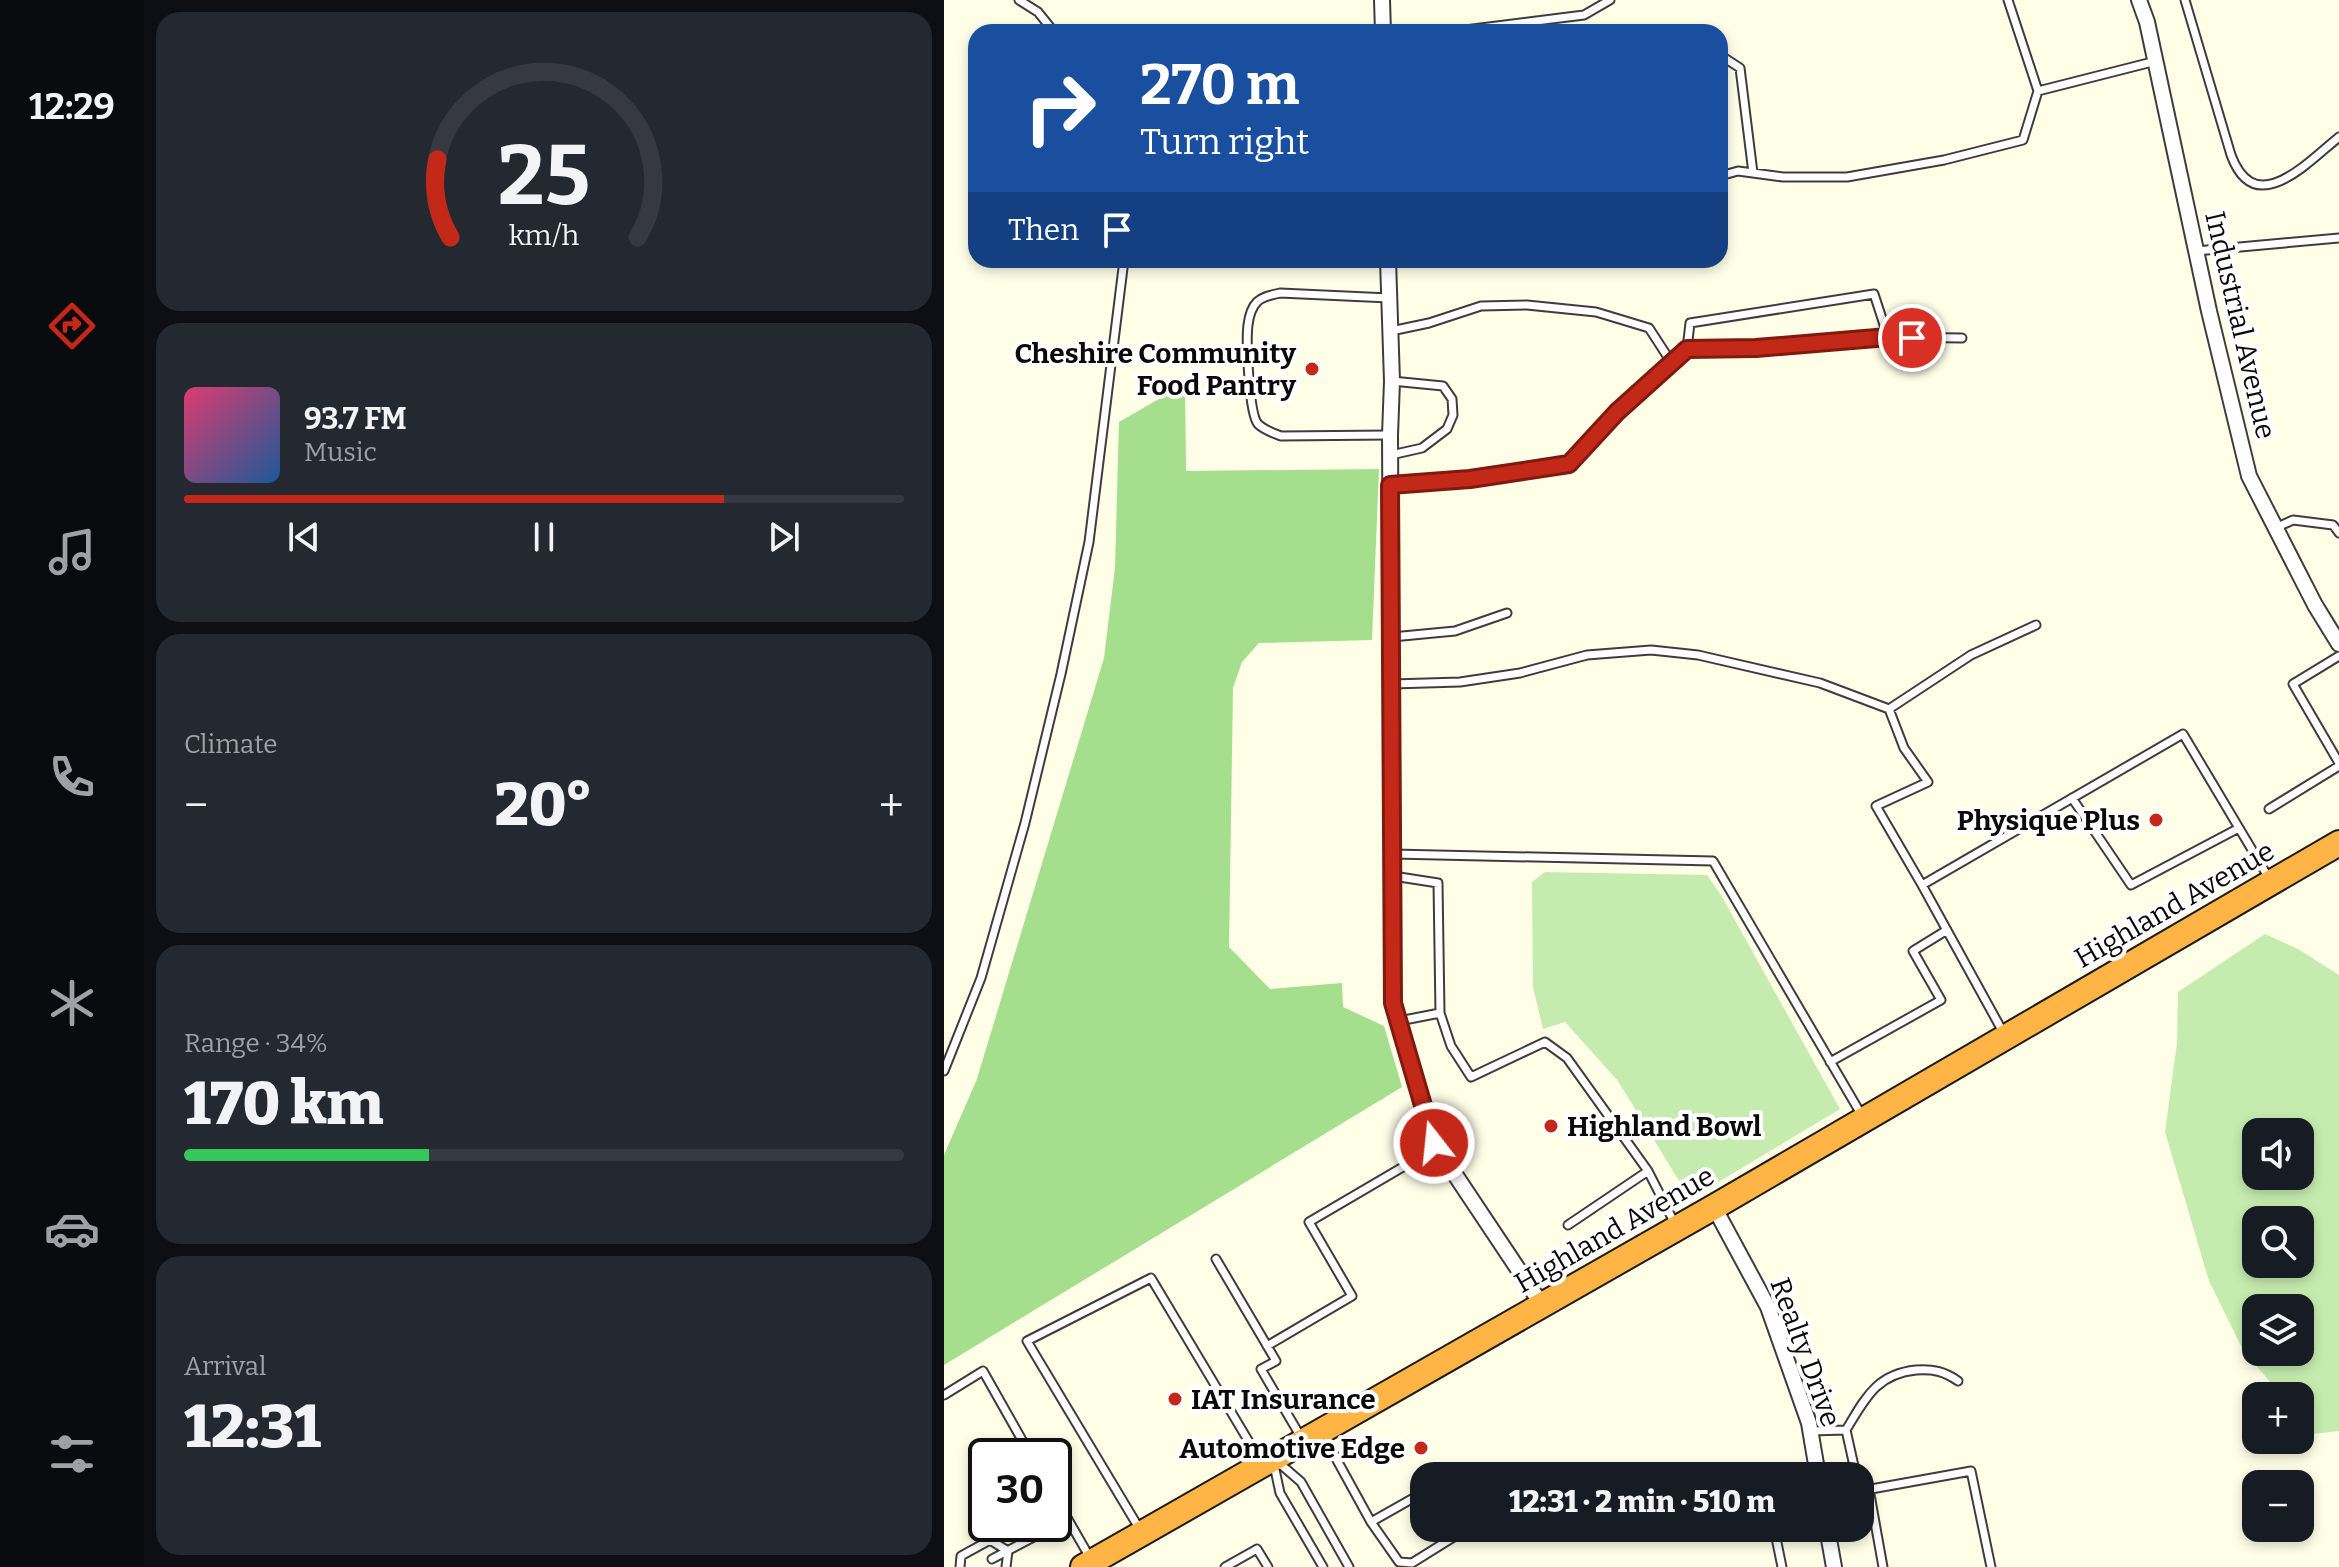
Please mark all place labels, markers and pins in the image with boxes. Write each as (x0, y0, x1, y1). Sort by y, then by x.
pin (1878, 304, 1946, 372)
place label: Cheshire Community Food Pantry (1014, 337, 1296, 402)
marker: Cheshire Community Food Pantry (1303, 360, 1321, 378)
place label: Physique Plus (1957, 804, 2140, 837)
marker: Physique Plus (2147, 811, 2165, 829)
place label: Highland Bowl (1567, 1110, 1762, 1143)
marker: Highland Bowl (1542, 1117, 1560, 1135)
place label: IAT Insurance (1191, 1383, 1376, 1416)
marker: IAT Insurance (1166, 1390, 1184, 1408)
place label: Automotive Edge (1179, 1432, 1405, 1465)
marker: Automotive Edge (1412, 1439, 1430, 1457)

